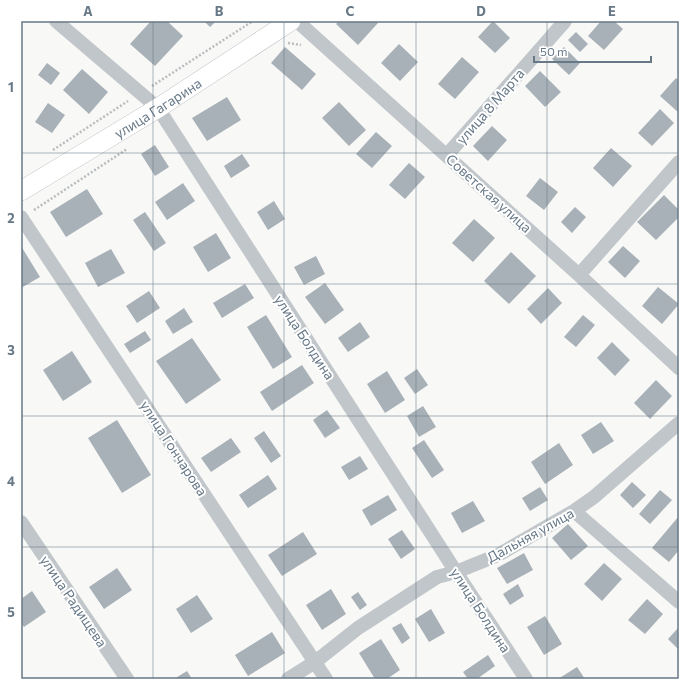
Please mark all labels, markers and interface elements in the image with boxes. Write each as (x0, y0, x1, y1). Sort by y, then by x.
text: A (83, 3, 93, 19)
text: B (215, 3, 224, 19)
text: C (346, 3, 355, 19)
text: D (476, 3, 486, 19)
text: E (608, 3, 616, 19)
scale bar (534, 38, 651, 64)
text: 50 m (540, 44, 568, 58)
street label: улица 8 Марта (453, 65, 527, 147)
street label: улица Гагарина (111, 74, 204, 141)
text: 1 (8, 79, 14, 95)
street label: Советская улица (443, 150, 535, 236)
text: 2 (7, 210, 15, 226)
street label: улица Болдина (271, 291, 339, 383)
text: 3 (7, 342, 15, 358)
street label: улица Гончарова (137, 397, 211, 499)
text: 4 (7, 473, 15, 489)
street label: Дальняя улица (483, 504, 577, 566)
street label: улица Радищева (37, 552, 111, 650)
street label: улица Болдина (447, 564, 515, 656)
text: 5 (7, 604, 15, 620)

